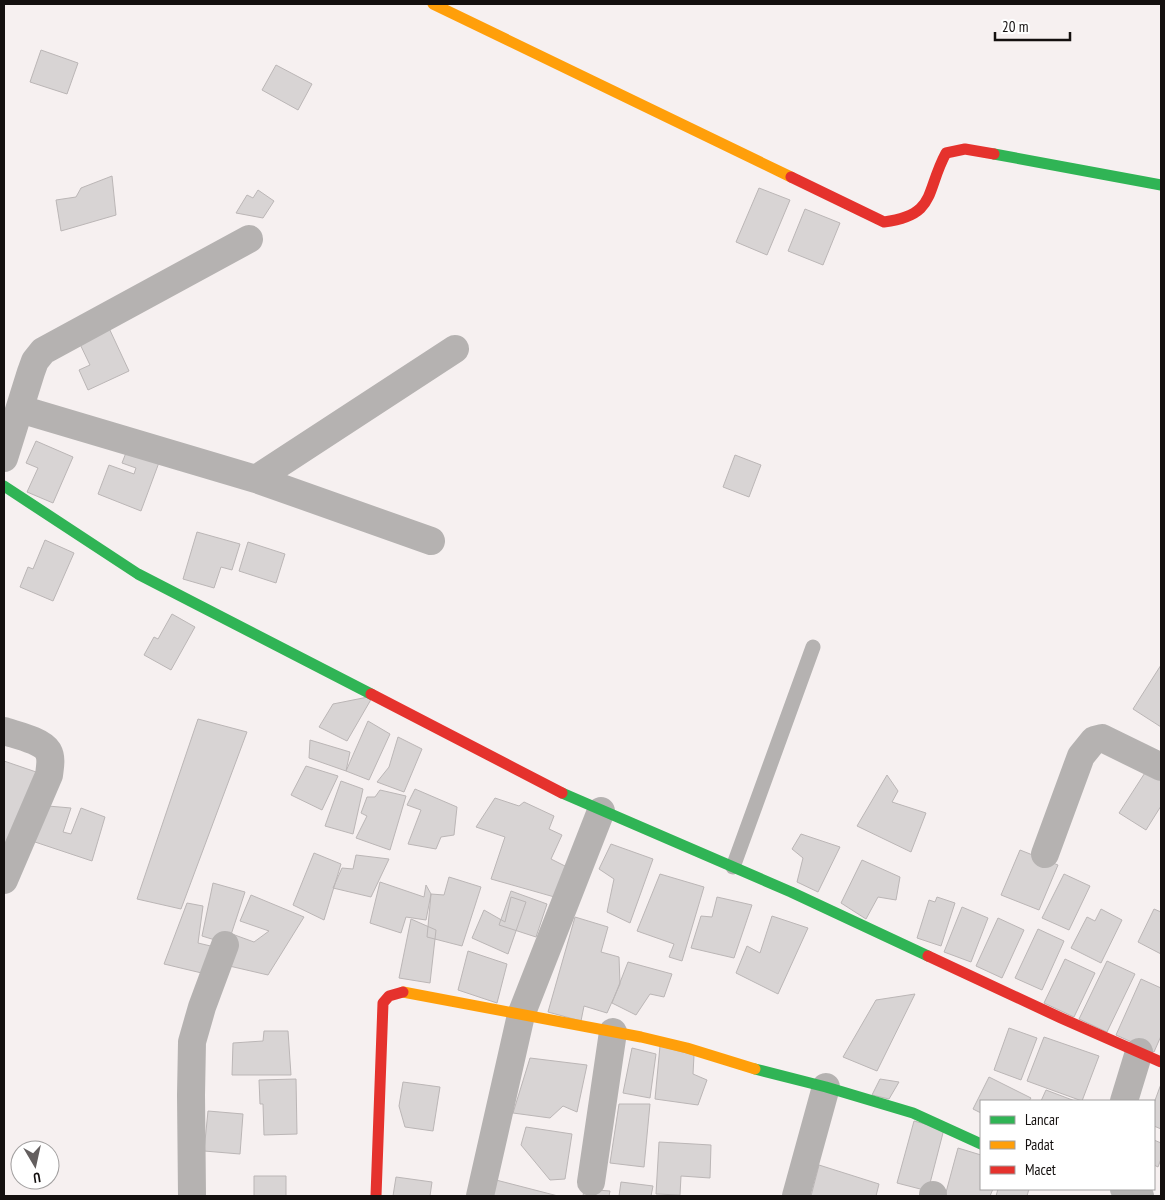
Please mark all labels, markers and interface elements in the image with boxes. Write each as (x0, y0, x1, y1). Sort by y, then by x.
scale bar (995, 10, 1070, 42)
text: 20 m (1002, 17, 1028, 36)
legend (980, 1100, 1155, 1190)
text: Lancar (1025, 1110, 1060, 1129)
text: Padat (1025, 1135, 1054, 1154)
north arrow (10, 1140, 60, 1190)
text: Macet (1025, 1160, 1056, 1179)
text: U (32, 1168, 42, 1187)

